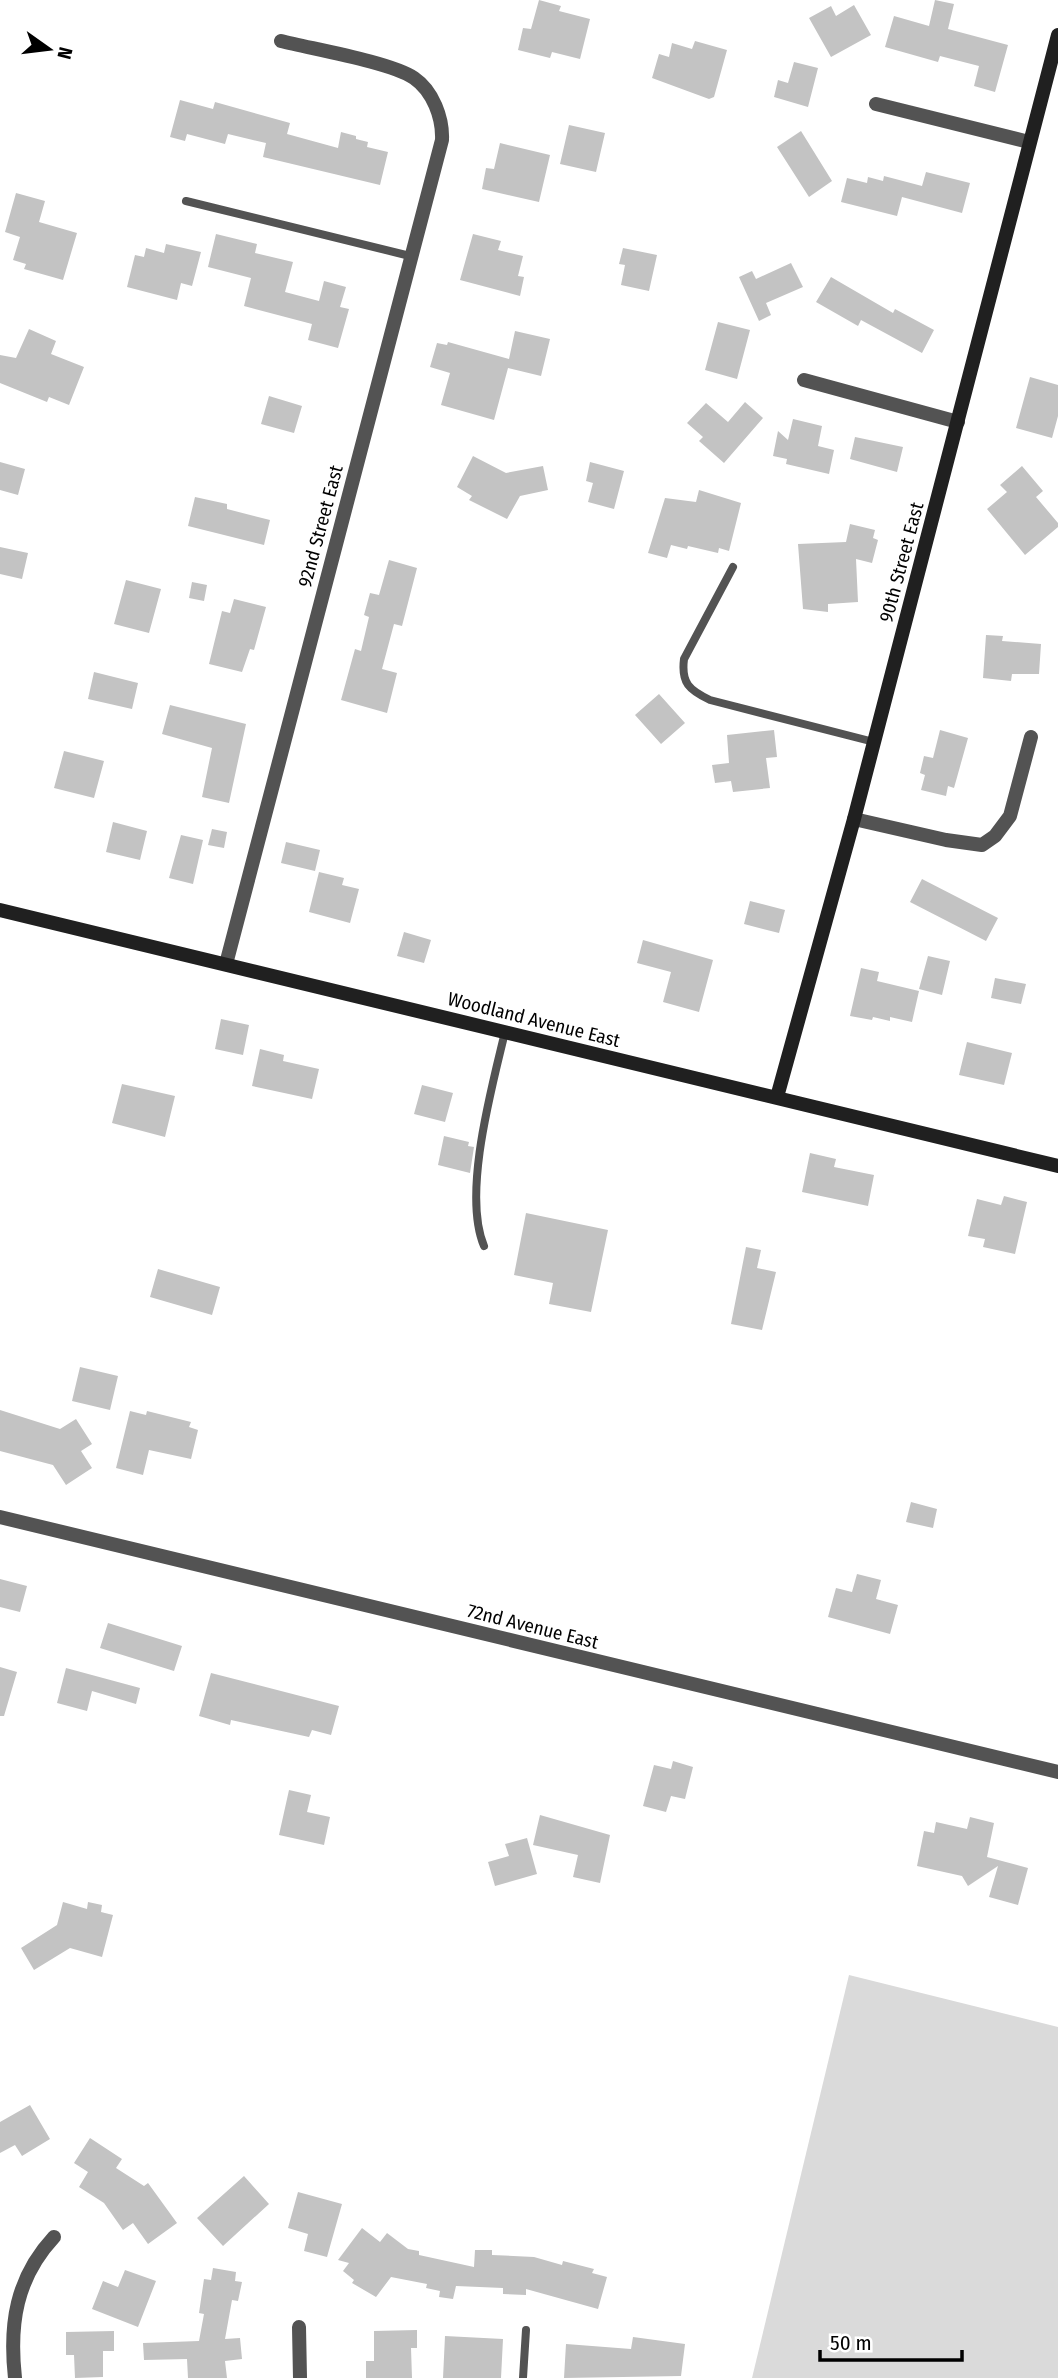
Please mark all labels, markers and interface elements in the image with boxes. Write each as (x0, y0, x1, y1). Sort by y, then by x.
north arrow (14, 14, 84, 84)
text: N (52, 45, 78, 61)
street label: 92nd Street East (293, 462, 348, 590)
street label: 90th Street East (874, 499, 929, 625)
street label: Woodland Avenue East (445, 987, 623, 1052)
street label: 72nd Avenue East (465, 1599, 602, 1654)
scale bar (820, 2318, 962, 2362)
text: 50 m (830, 2330, 872, 2356)

